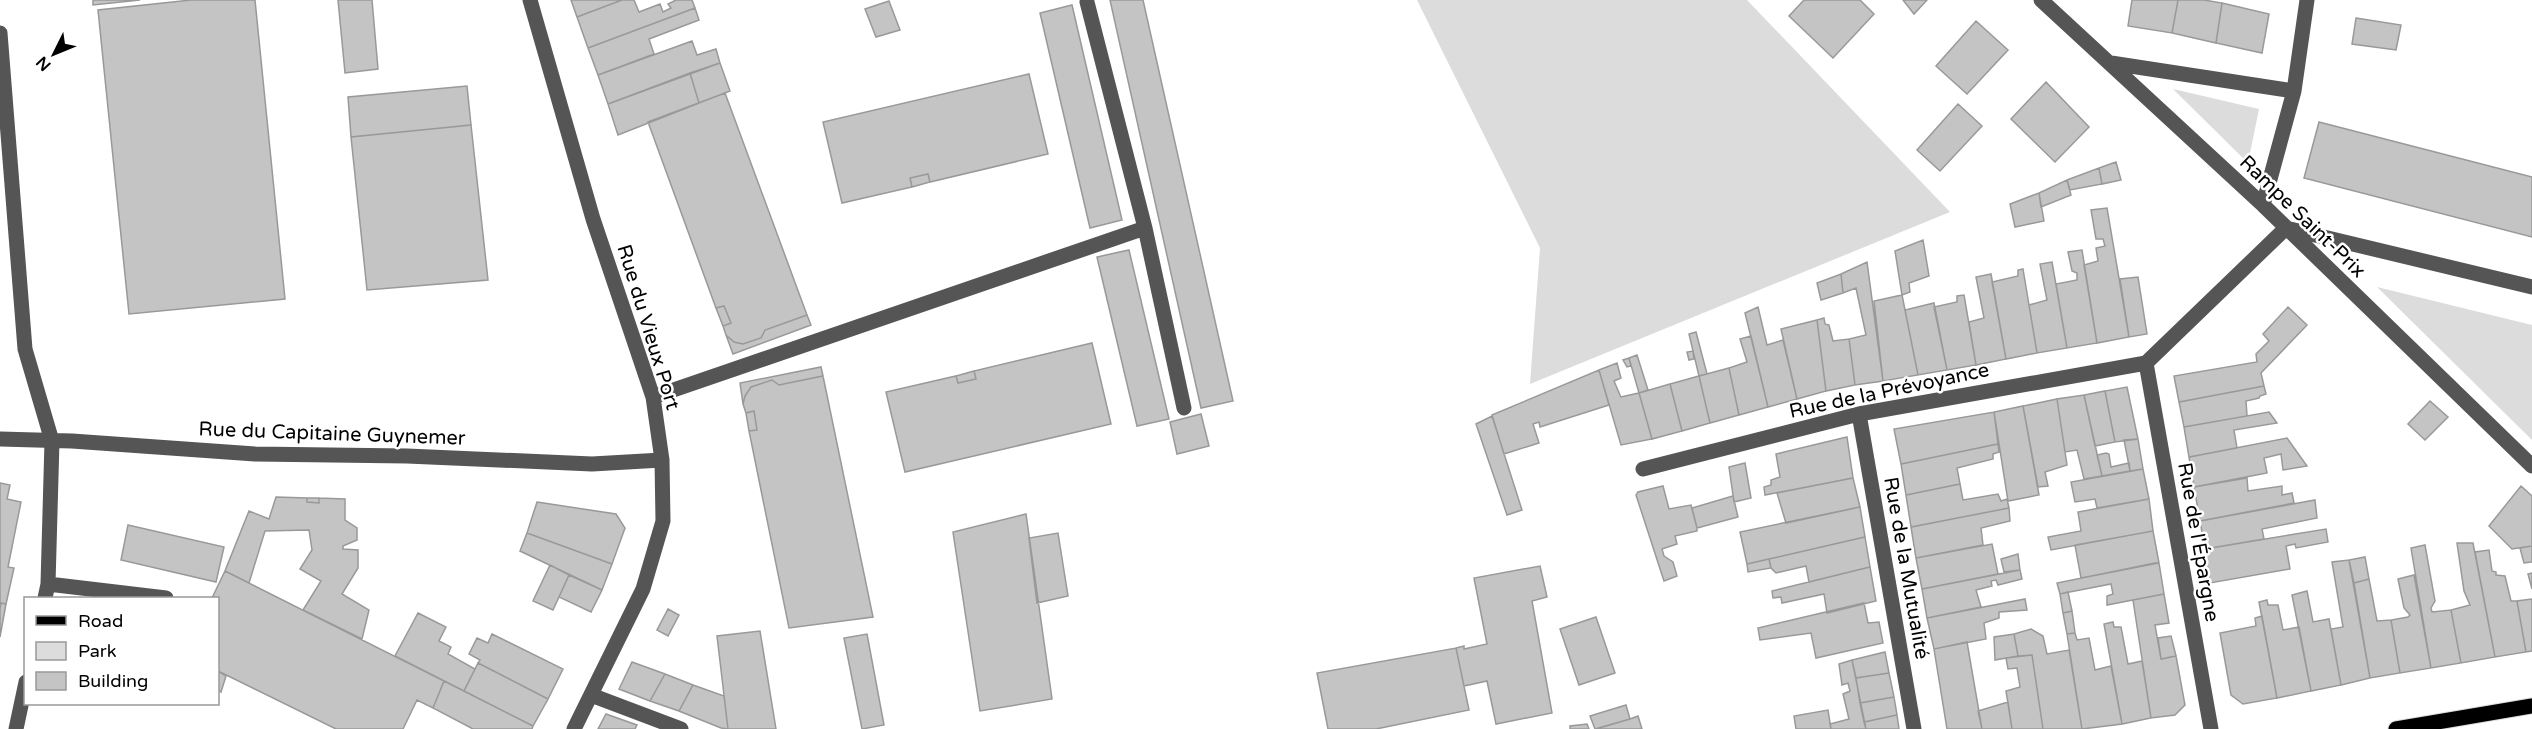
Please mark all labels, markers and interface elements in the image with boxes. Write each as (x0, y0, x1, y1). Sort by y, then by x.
north arrow (24, 24, 84, 84)
text: N (32, 52, 55, 75)
street label: Rampe Saint-Prix (2234, 150, 2370, 283)
street label: Rue du Vieux Port (611, 242, 685, 413)
street label: Rue de la Prévoyance (1787, 358, 1991, 424)
street label: Rue du Capitaine Guynemer (198, 417, 466, 451)
street label: Rue de l'Épargne (2172, 460, 2225, 624)
street label: Rue de la Mutualité (1878, 475, 1934, 661)
legend (24, 597, 219, 705)
text: Road (78, 610, 123, 632)
text: Park (78, 640, 117, 662)
text: Building (78, 670, 148, 692)

